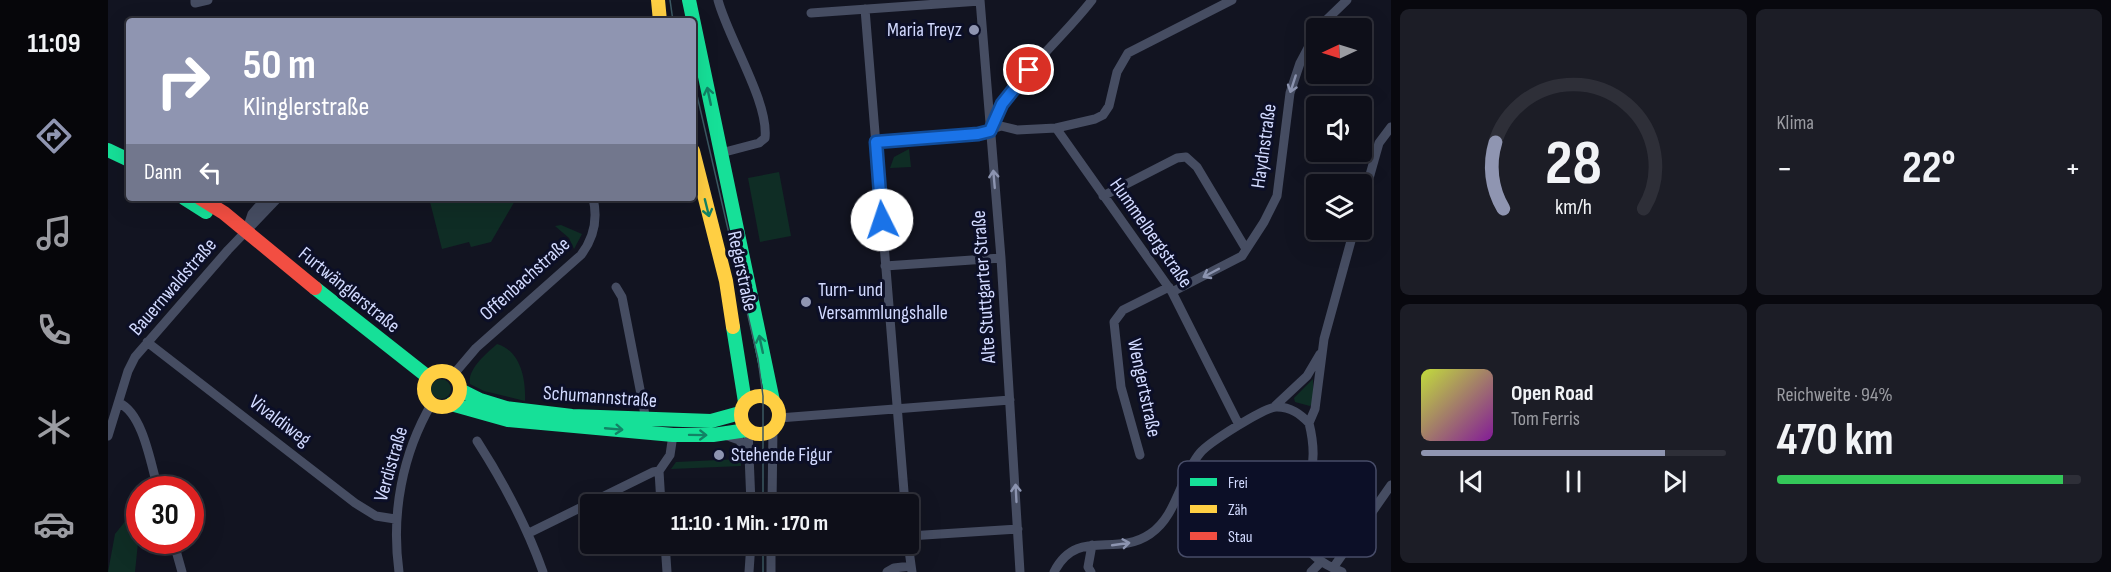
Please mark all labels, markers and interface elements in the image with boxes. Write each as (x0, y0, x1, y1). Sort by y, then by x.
place label: Maria Treyz (887, 18, 962, 42)
north arrow (1306, 18, 1372, 84)
map controls (1306, 18, 1372, 240)
marker: Maria Treyz (967, 23, 981, 37)
text: 11:09 (28, 28, 80, 60)
text: 50 m (243, 40, 316, 91)
icon: right (144, 42, 222, 120)
pin (1003, 44, 1054, 95)
icon: arrive (1012, 53, 1045, 86)
one-way arrow (1287, 74, 1298, 93)
one-way arrow (703, 86, 714, 106)
text: Klinglerstraße (243, 91, 369, 123)
button: sound (1306, 96, 1372, 162)
street label: Haydnstraße (1246, 102, 1282, 190)
text: Klima (1777, 111, 1814, 135)
icon: directions (33, 115, 75, 157)
text: 28 (1545, 127, 1602, 202)
text: 22° (1902, 141, 1956, 196)
text: − (1777, 149, 1793, 189)
text: + (2065, 149, 2081, 189)
icon: left (194, 156, 227, 189)
text: Dann (144, 159, 182, 186)
one-way arrow (988, 170, 999, 190)
street label: Hummelbergstraße (1104, 174, 1198, 292)
button: layers (1306, 174, 1372, 240)
position arrow (850, 188, 914, 252)
text: km/h (1555, 195, 1592, 220)
one-way arrow (702, 198, 713, 217)
street label: Alte Stuttgarter Straße (967, 210, 1001, 365)
icon: music (33, 212, 75, 254)
street label: Regerstraße (722, 229, 762, 313)
street label: Offenbachstraße (475, 232, 575, 326)
street label: Bauernwaldstraße (124, 233, 222, 341)
street label: Furtwänglerstraße (294, 242, 404, 338)
one-way arrow (1203, 267, 1220, 279)
place label: Turn- und Versammlungshalle (818, 278, 948, 325)
marker: Turn- und Versammlungshalle (799, 295, 813, 309)
icon: phone (33, 309, 75, 351)
one-way arrow (755, 335, 767, 354)
street label: Wengertstraße (1122, 337, 1166, 439)
text: Open Road (1511, 380, 1593, 407)
street label: Schumannstraße (542, 381, 658, 413)
text: Reichweite · 94% (1777, 383, 1893, 407)
street label: Vivaldiweg (245, 390, 316, 452)
icon: climate (33, 406, 75, 448)
text: Tom Ferris (1511, 407, 1580, 431)
text: 470 km (1777, 413, 1894, 468)
street label: Verdistraße (369, 424, 413, 504)
one-way arrow (604, 424, 624, 435)
one-way arrow (688, 429, 708, 441)
place label: Stehende Figur (731, 443, 832, 467)
marker: Stehende Figur (712, 448, 726, 462)
legend (1178, 461, 1376, 557)
icon: previous (1455, 465, 1488, 498)
icon: pause (1557, 465, 1590, 498)
icon: next (1658, 465, 1691, 498)
text: Frei (1228, 474, 1248, 493)
speed limit sign: 30 (126, 476, 204, 554)
one-way arrow (1010, 483, 1021, 503)
text: Zäh (1228, 501, 1247, 520)
icon: car (33, 503, 75, 545)
text: 11:10 · 1 Min. · 170 m (671, 510, 828, 537)
text: Stau (1228, 528, 1253, 547)
one-way arrow (1111, 538, 1131, 549)

